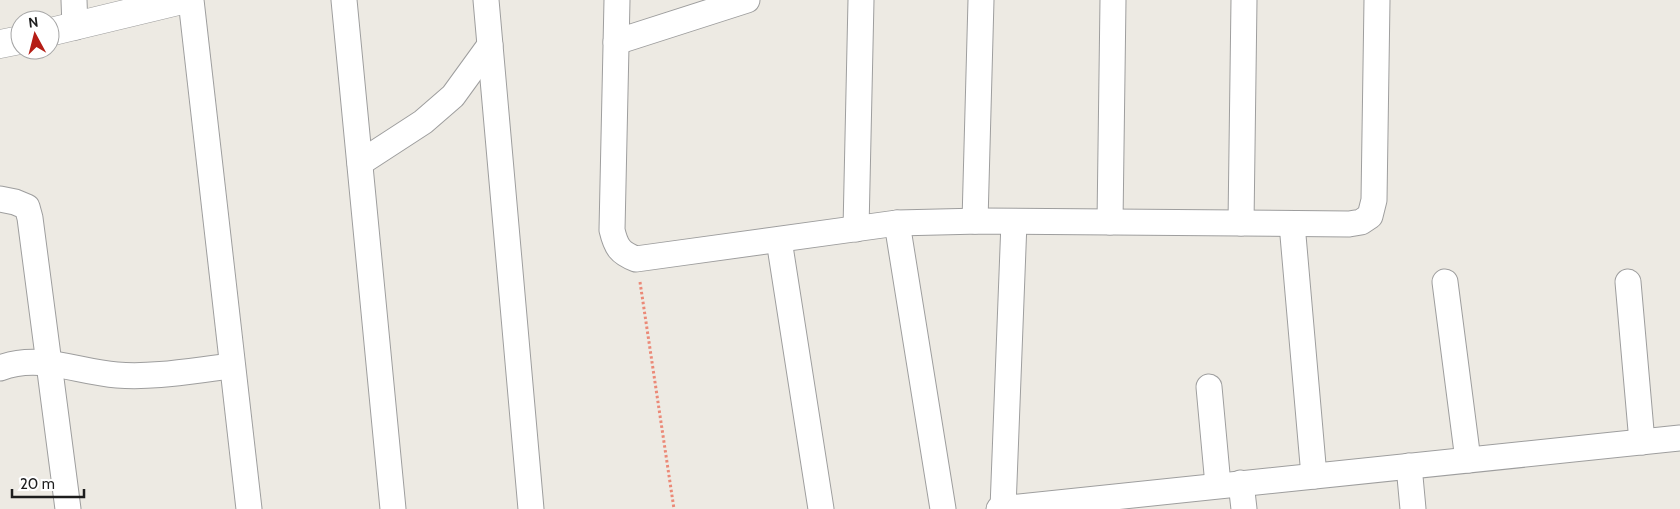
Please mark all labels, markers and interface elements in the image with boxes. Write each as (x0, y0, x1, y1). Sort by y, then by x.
north arrow (10, 10, 60, 60)
text: N (27, 13, 39, 32)
scale bar (12, 466, 85, 498)
text: 20 m (20, 475, 55, 493)

